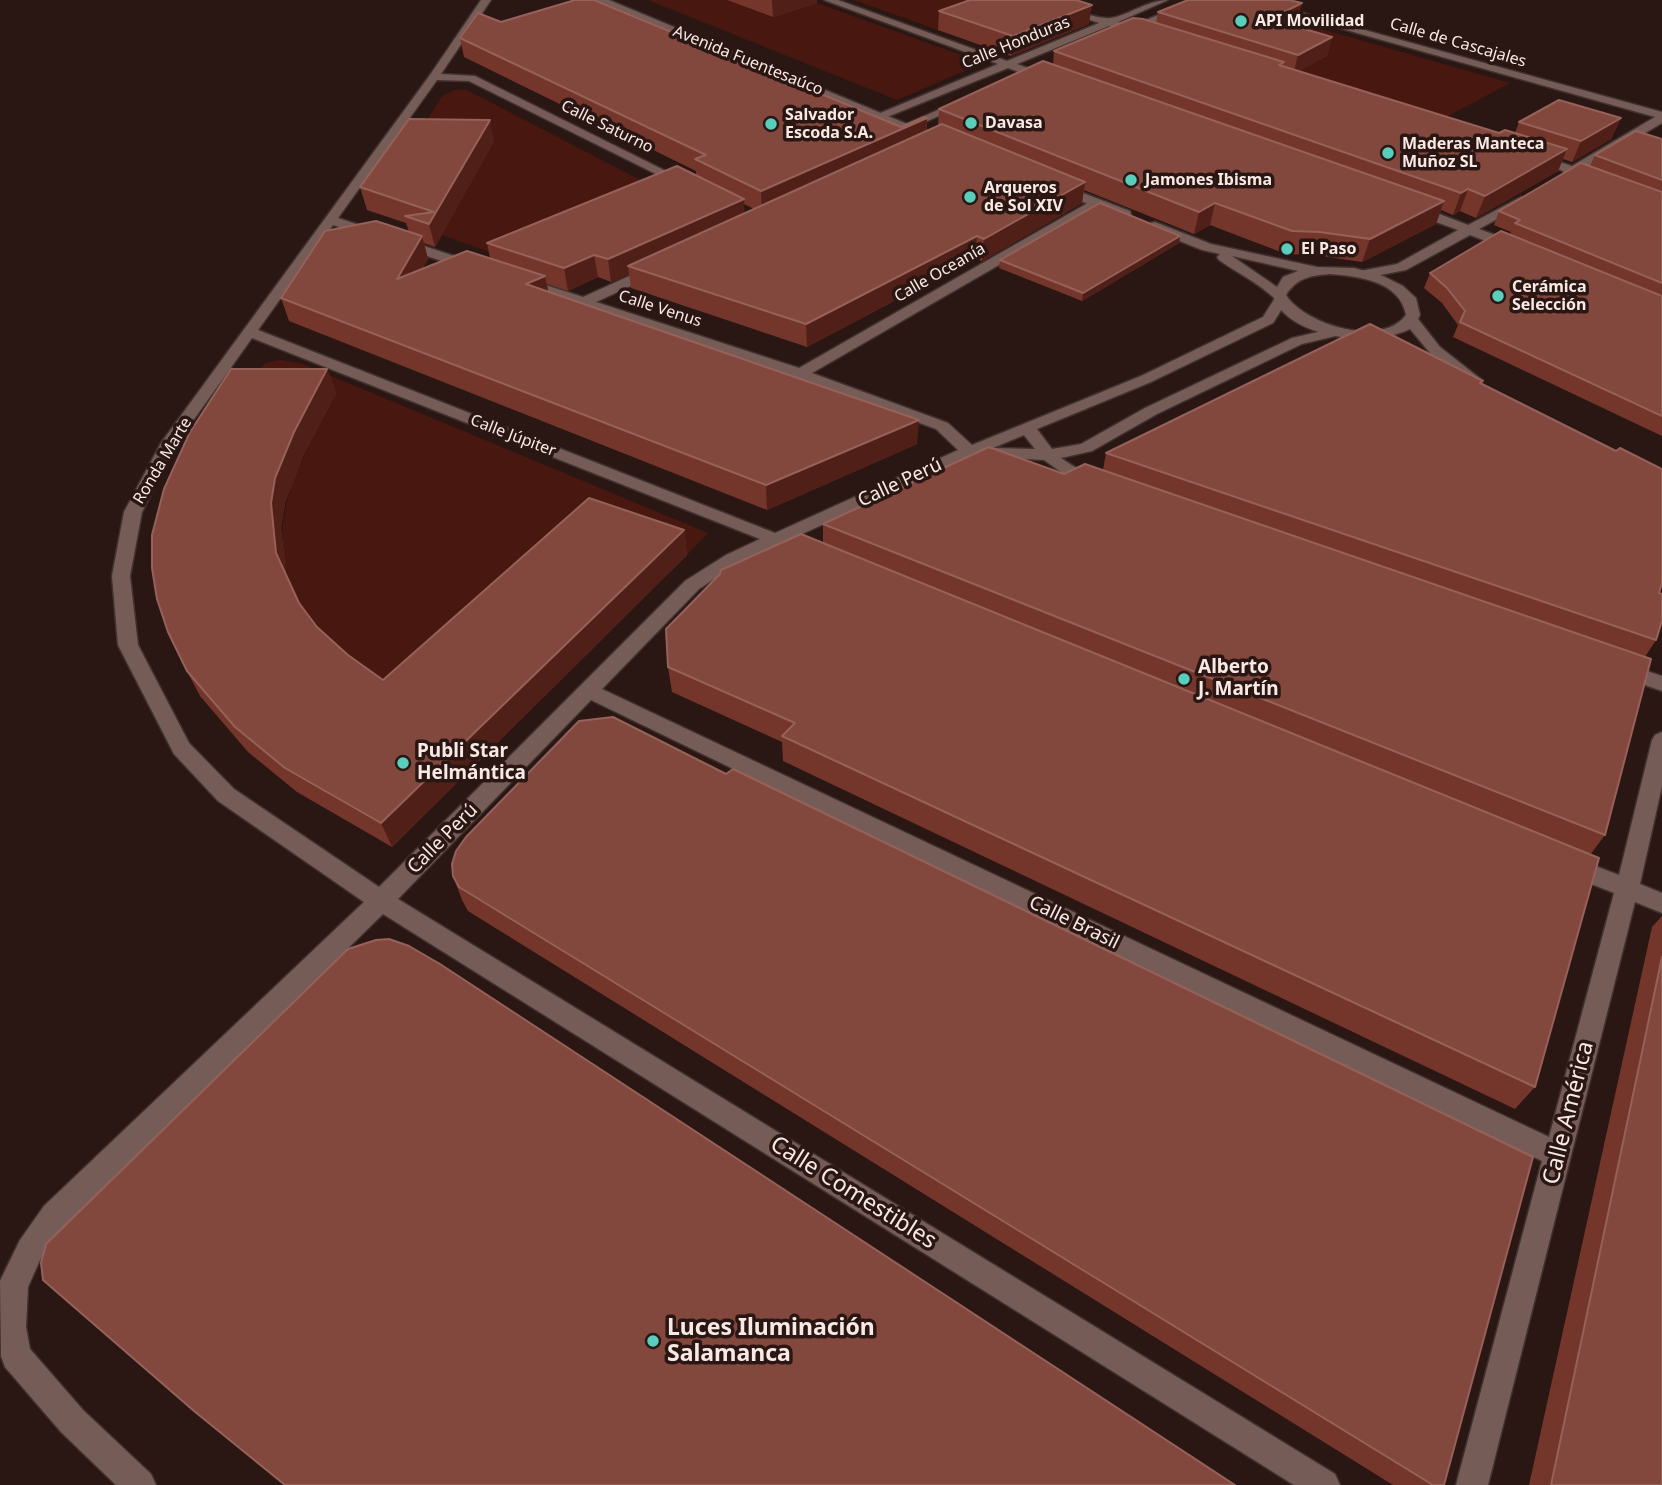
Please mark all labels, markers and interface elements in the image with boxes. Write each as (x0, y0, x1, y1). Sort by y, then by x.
place label: API Movilidad (1255, 11, 1364, 31)
street label: Calle Honduras (959, 13, 1073, 73)
marker: API Movilidad (1233, 13, 1249, 29)
street label: Calle de Cascajales (1388, 14, 1528, 72)
street label: Avenida Fuentesaúco (670, 22, 826, 100)
street label: Calle Saturno (558, 96, 656, 158)
place label: Salvador Escoda S.A. (785, 105, 873, 143)
place label: Davasa (985, 113, 1043, 133)
marker: Davasa (963, 115, 979, 131)
marker: Salvador Escoda S.A. (763, 116, 779, 132)
place label: Maderas Manteca Muñoz SL (1402, 134, 1544, 172)
marker: Maderas Manteca Muñoz SL (1380, 145, 1396, 161)
place label: Jamones Ibisma (1145, 170, 1272, 190)
marker: Jamones Ibisma (1123, 172, 1139, 188)
place label: Arqueros de Sol XIV (984, 178, 1063, 216)
marker: Arqueros de Sol XIV (962, 189, 978, 205)
street label: Calle Oceanía (891, 239, 989, 307)
place label: El Paso (1301, 239, 1356, 259)
marker: El Paso (1279, 241, 1295, 257)
place label: Cerámica Selección (1512, 277, 1586, 315)
street label: Calle Venus (616, 287, 704, 331)
marker: Cerámica Selección (1490, 288, 1506, 304)
street label: Calle Júpiter (467, 411, 559, 461)
street label: Ronda Marte (130, 414, 196, 508)
street label: Calle Perú (854, 454, 946, 512)
place label: Alberto J. Martín (1198, 657, 1279, 701)
marker: Alberto J. Martín (1176, 671, 1192, 687)
place label: Publi Star Helmántica (417, 741, 526, 785)
marker: Publi Star Helmántica (395, 755, 411, 771)
street label: Calle Perú (403, 799, 483, 879)
street label: Calle Brasil (1025, 891, 1123, 955)
street label: Calle América (1538, 1038, 1600, 1188)
street label: Calle Comestibles (765, 1131, 941, 1255)
place label: Luces Iluminación Salamanca (667, 1314, 875, 1368)
marker: Luces Iluminación Salamanca (645, 1333, 661, 1349)

